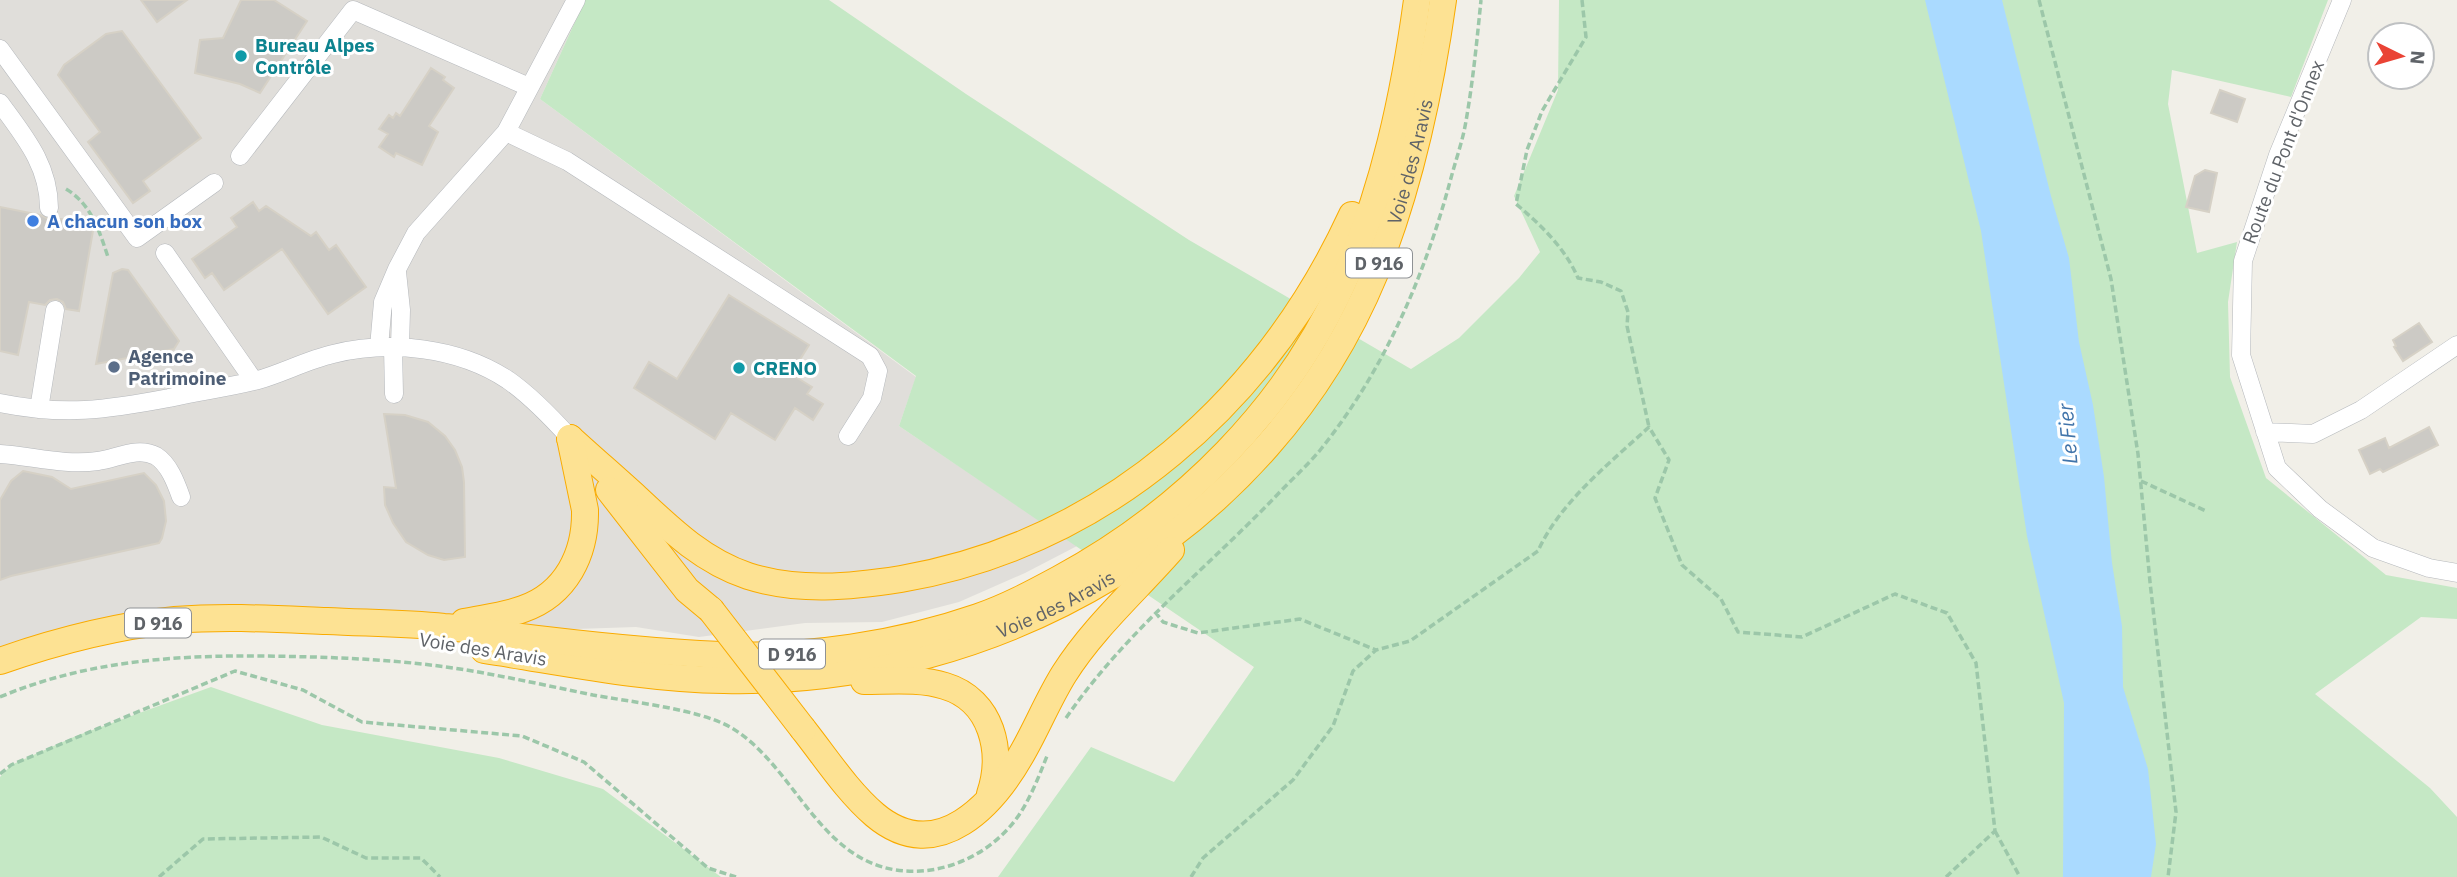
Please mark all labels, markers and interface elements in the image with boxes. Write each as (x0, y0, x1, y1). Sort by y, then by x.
north arrow (2366, 21, 2436, 91)
place label: Bureau Alpes Contrôle (255, 33, 374, 79)
marker: Bureau Alpes Contrôle (233, 48, 249, 64)
text: N (2405, 50, 2430, 65)
street label: Route du Pont d'Onnex (2237, 56, 2329, 247)
street label: Voie des Aravis (1382, 97, 1438, 228)
place label: A chacun son box (47, 209, 202, 233)
marker: A chacun son box (25, 213, 41, 229)
road number: D 916 (1346, 248, 1412, 278)
place label: Agence Patrimoine (128, 344, 226, 390)
place label: CRENO (753, 356, 817, 380)
marker: Agence Patrimoine (106, 359, 122, 375)
marker: CRENO (731, 360, 747, 376)
water label: Le Fier (2050, 401, 2084, 466)
street label: Voie des Aravis (993, 565, 1119, 643)
road number: D 916 (125, 608, 191, 638)
street label: Voie des Aravis (417, 627, 549, 671)
road number: D 916 (759, 640, 825, 668)

